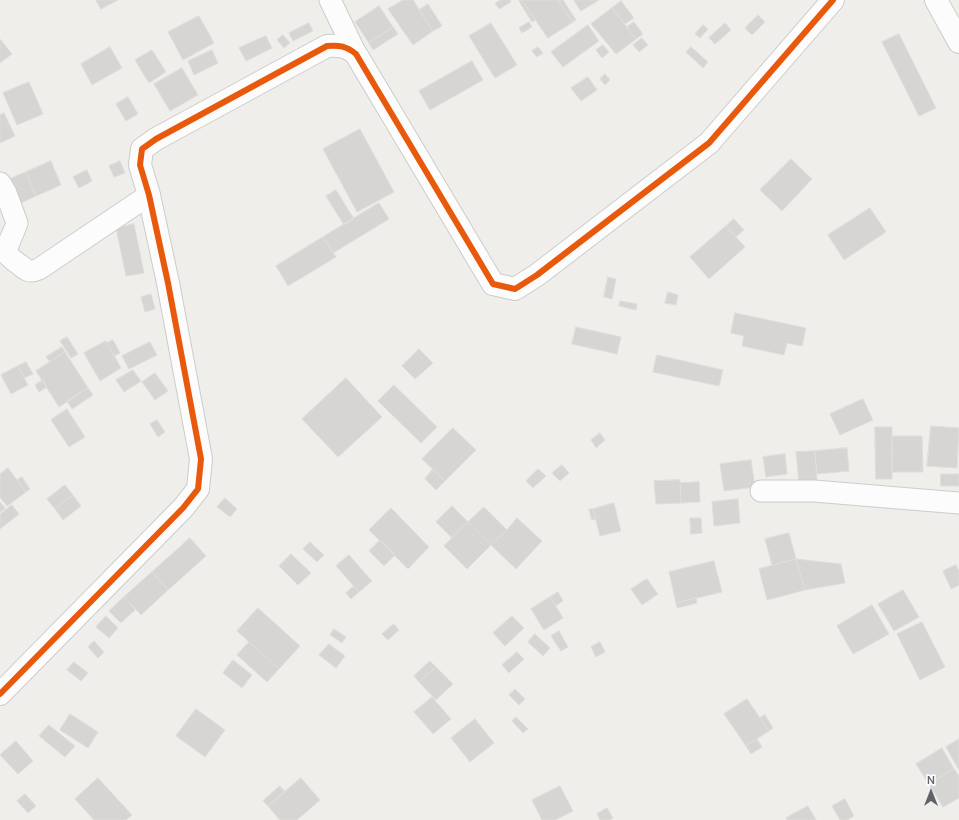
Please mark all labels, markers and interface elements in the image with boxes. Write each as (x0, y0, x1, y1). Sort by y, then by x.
north arrow (911, 772, 951, 812)
text: N (927, 772, 935, 787)

